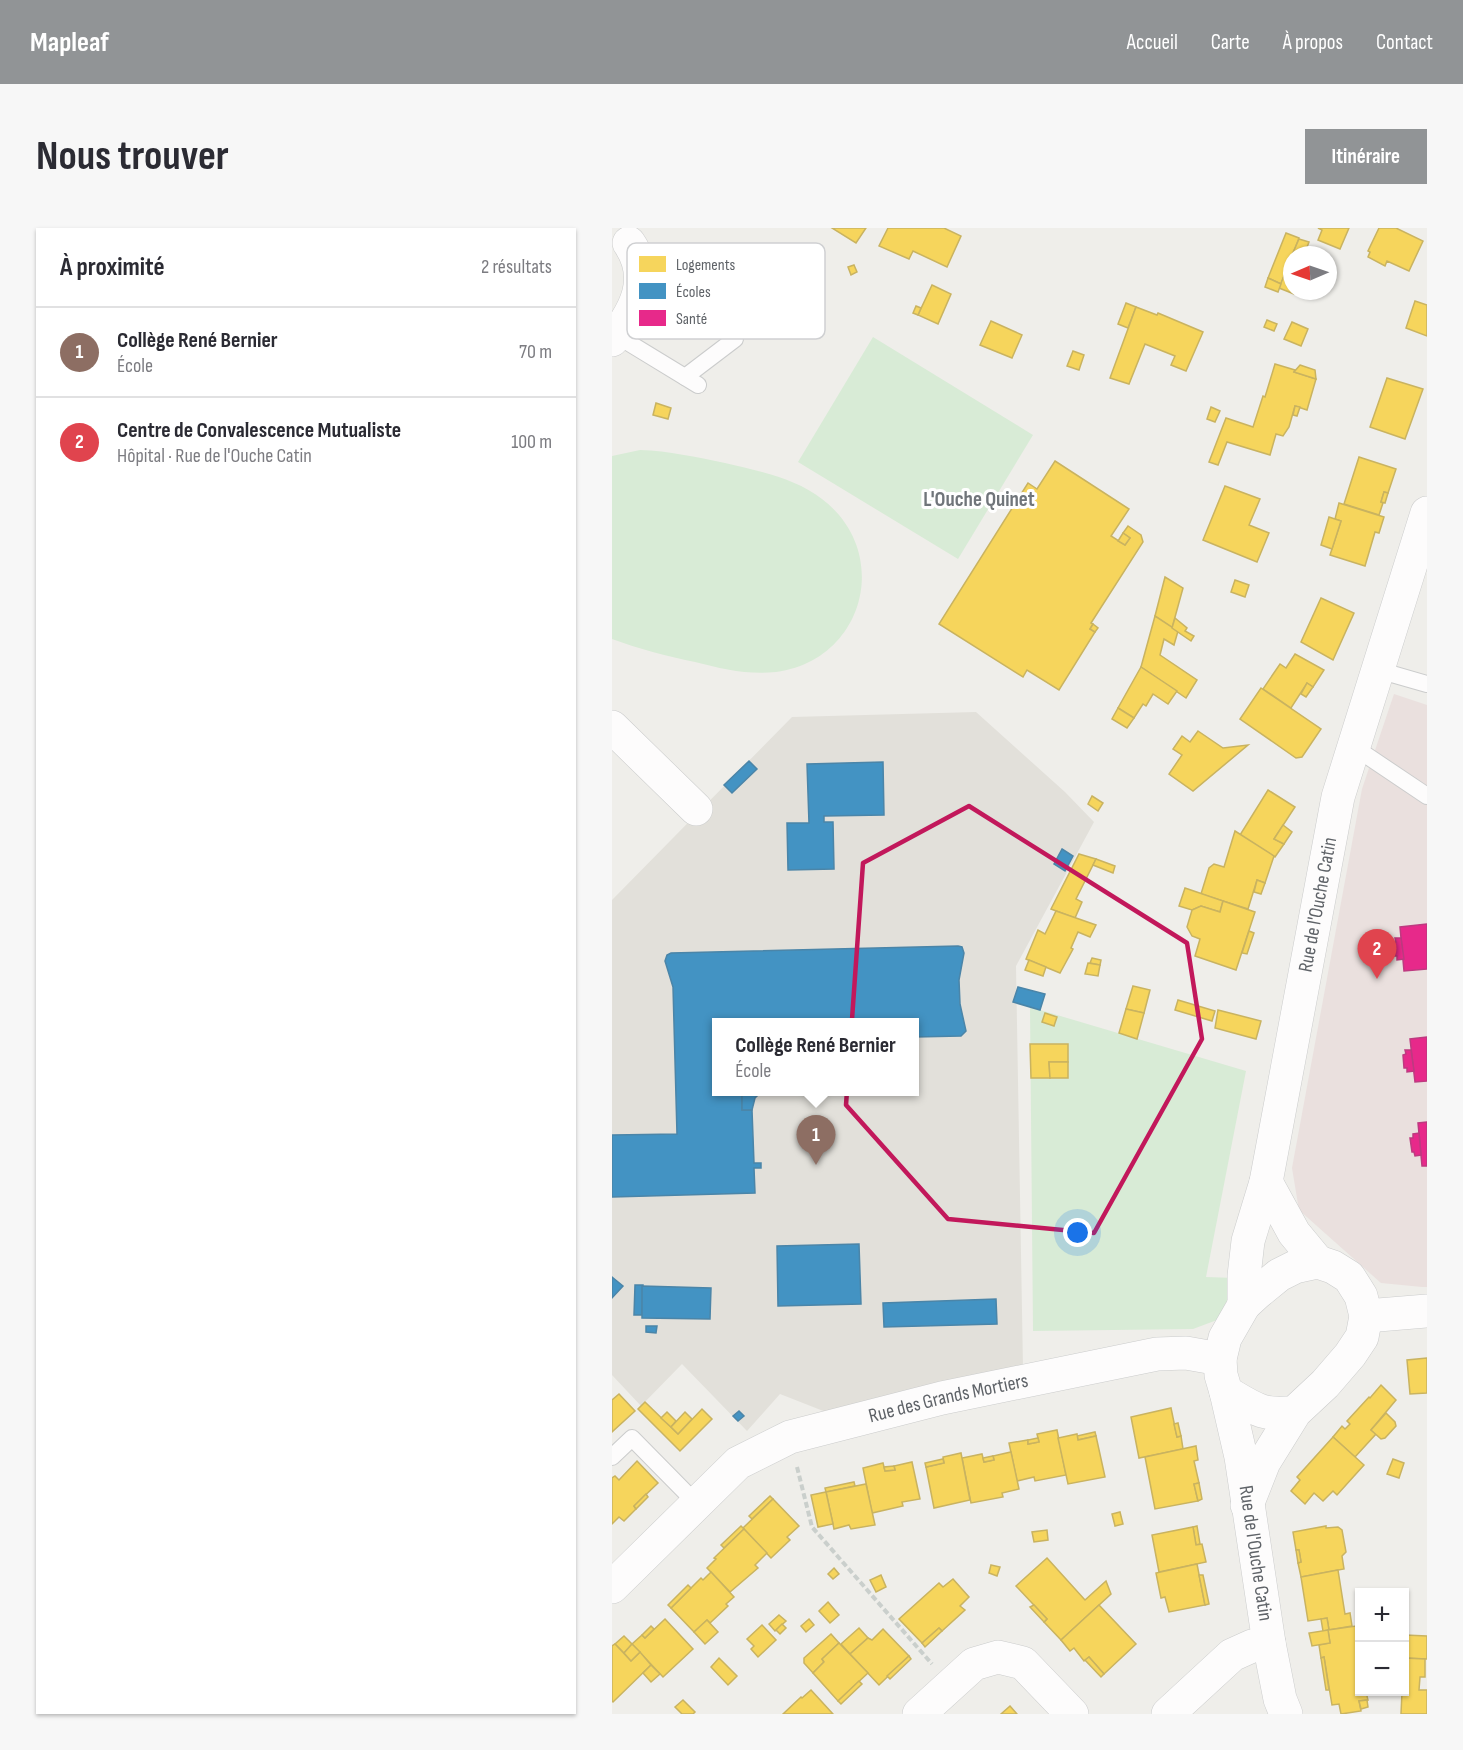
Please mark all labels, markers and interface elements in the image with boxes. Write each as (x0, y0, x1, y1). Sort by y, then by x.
text: Mapleaf (30, 26, 109, 59)
text: Accueil (1127, 30, 1178, 55)
text: Carte (1211, 30, 1250, 55)
text: À propos (1283, 30, 1343, 55)
text: Contact (1376, 30, 1433, 55)
button: Itinéraire (1305, 129, 1427, 184)
text: Nous trouver (36, 131, 229, 182)
legend (627, 243, 825, 339)
north arrow (1283, 246, 1337, 300)
text: À proximité (60, 252, 165, 283)
text: 2 résultats (481, 255, 552, 279)
text: Logements (676, 256, 736, 275)
text: Écoles (676, 283, 711, 302)
text: Santé (676, 310, 707, 329)
text: Collège René Bernier (117, 327, 278, 354)
text: 1 (76, 340, 83, 364)
text: 70 m (519, 340, 552, 364)
text: École (117, 354, 153, 378)
text: Centre de Convalescence Mutualiste (117, 417, 401, 444)
text: 2 (75, 430, 84, 454)
text: 100 m (511, 430, 552, 454)
text: Hôpital · Rue de l'Ouche Catin (117, 444, 312, 468)
district label: L'Ouche Quinet (923, 487, 1035, 512)
street label: Rue de l'Ouche Catin (1293, 835, 1342, 974)
pin: 2 (1358, 930, 1396, 979)
popup (712, 1018, 919, 1096)
text: Collège René Bernier (735, 1032, 896, 1059)
text: École (735, 1059, 771, 1083)
pin: 1 (796, 1116, 836, 1165)
your location (1063, 1218, 1092, 1247)
street label: Rue des Grands Mortiers (866, 1369, 1030, 1428)
street label: Rue de l'Ouche Catin (1233, 1484, 1278, 1623)
map controls (1355, 1588, 1409, 1696)
button: + (1355, 1588, 1409, 1642)
button: − (1355, 1642, 1409, 1696)

